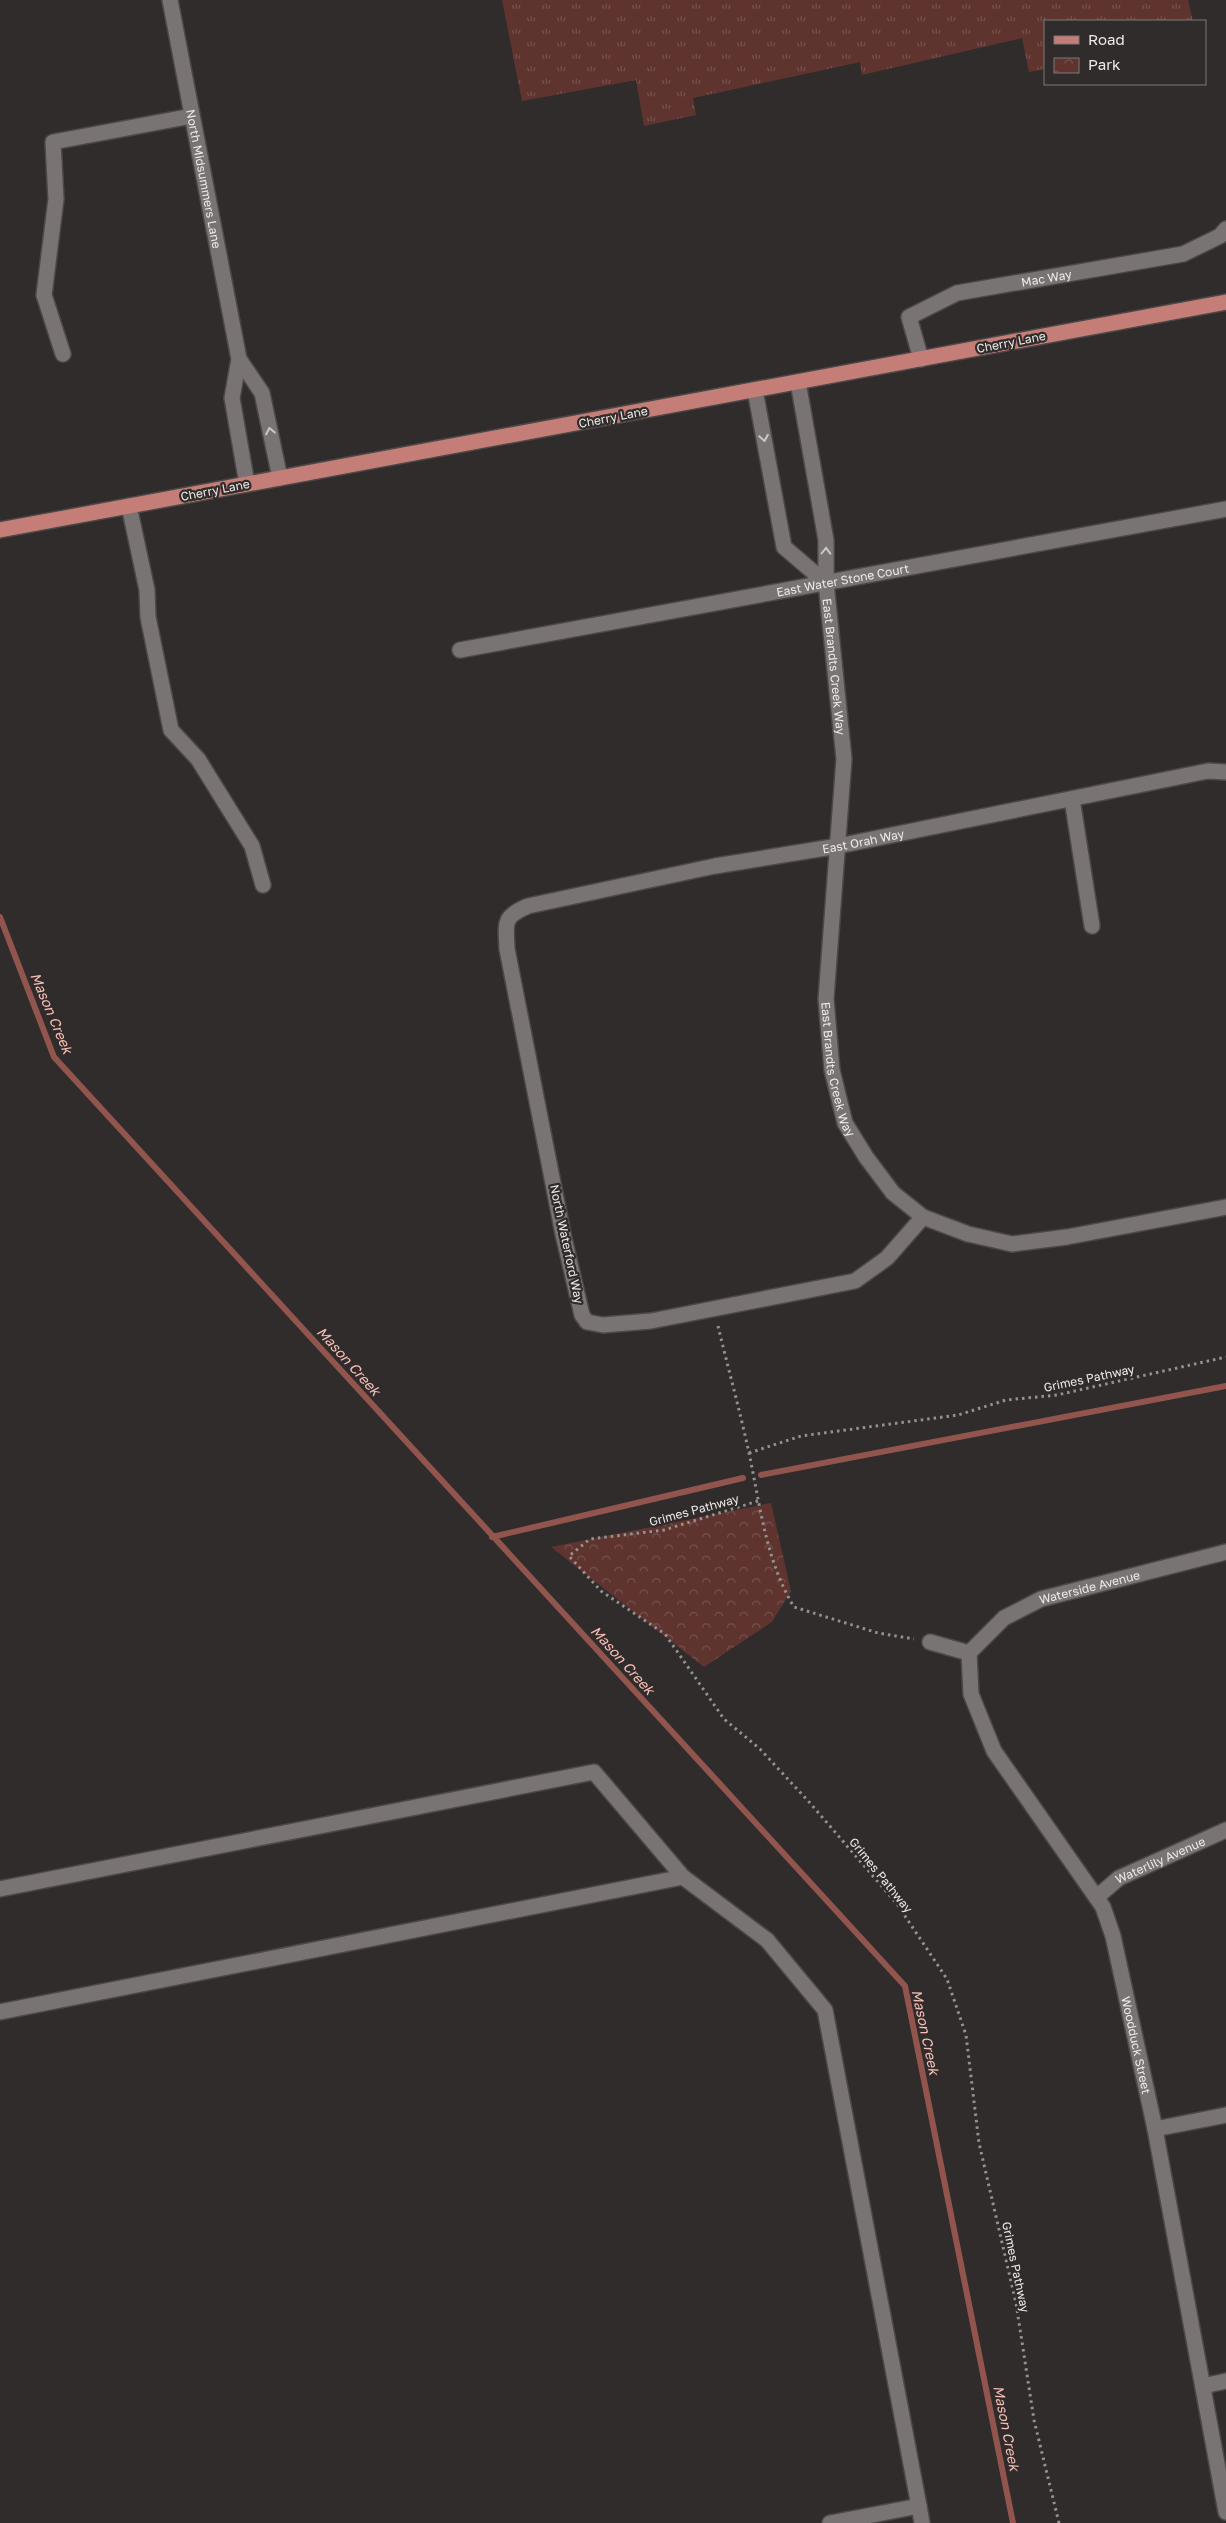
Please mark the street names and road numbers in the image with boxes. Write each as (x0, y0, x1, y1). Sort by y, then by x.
street label: North Midsummers Lane (184, 108, 225, 250)
street label: Mac Way (1020, 266, 1073, 289)
street label: Cherry Lane (975, 328, 1047, 356)
street label: Cherry Lane (577, 403, 649, 431)
street label: Cherry Lane (179, 476, 251, 504)
street label: East Water Stone Court (775, 560, 910, 599)
street label: East Brandts Creek Way (820, 597, 849, 736)
street label: East Orah Way (821, 825, 906, 856)
street label: East Brandts Creek Way (819, 1001, 859, 1139)
street label: North Waterford Way (547, 1183, 587, 1305)
street label: Grimes Pathway (1042, 1361, 1136, 1395)
street label: Grimes Pathway (647, 1491, 741, 1529)
street label: Waterside Avenue (1037, 1567, 1141, 1607)
street label: Waterlily Avenue (1113, 1833, 1207, 1886)
street label: Grimes Pathway (846, 1834, 916, 1916)
street label: Woodduck Street (1119, 1995, 1155, 2095)
street label: Grimes Pathway (999, 2220, 1033, 2314)

